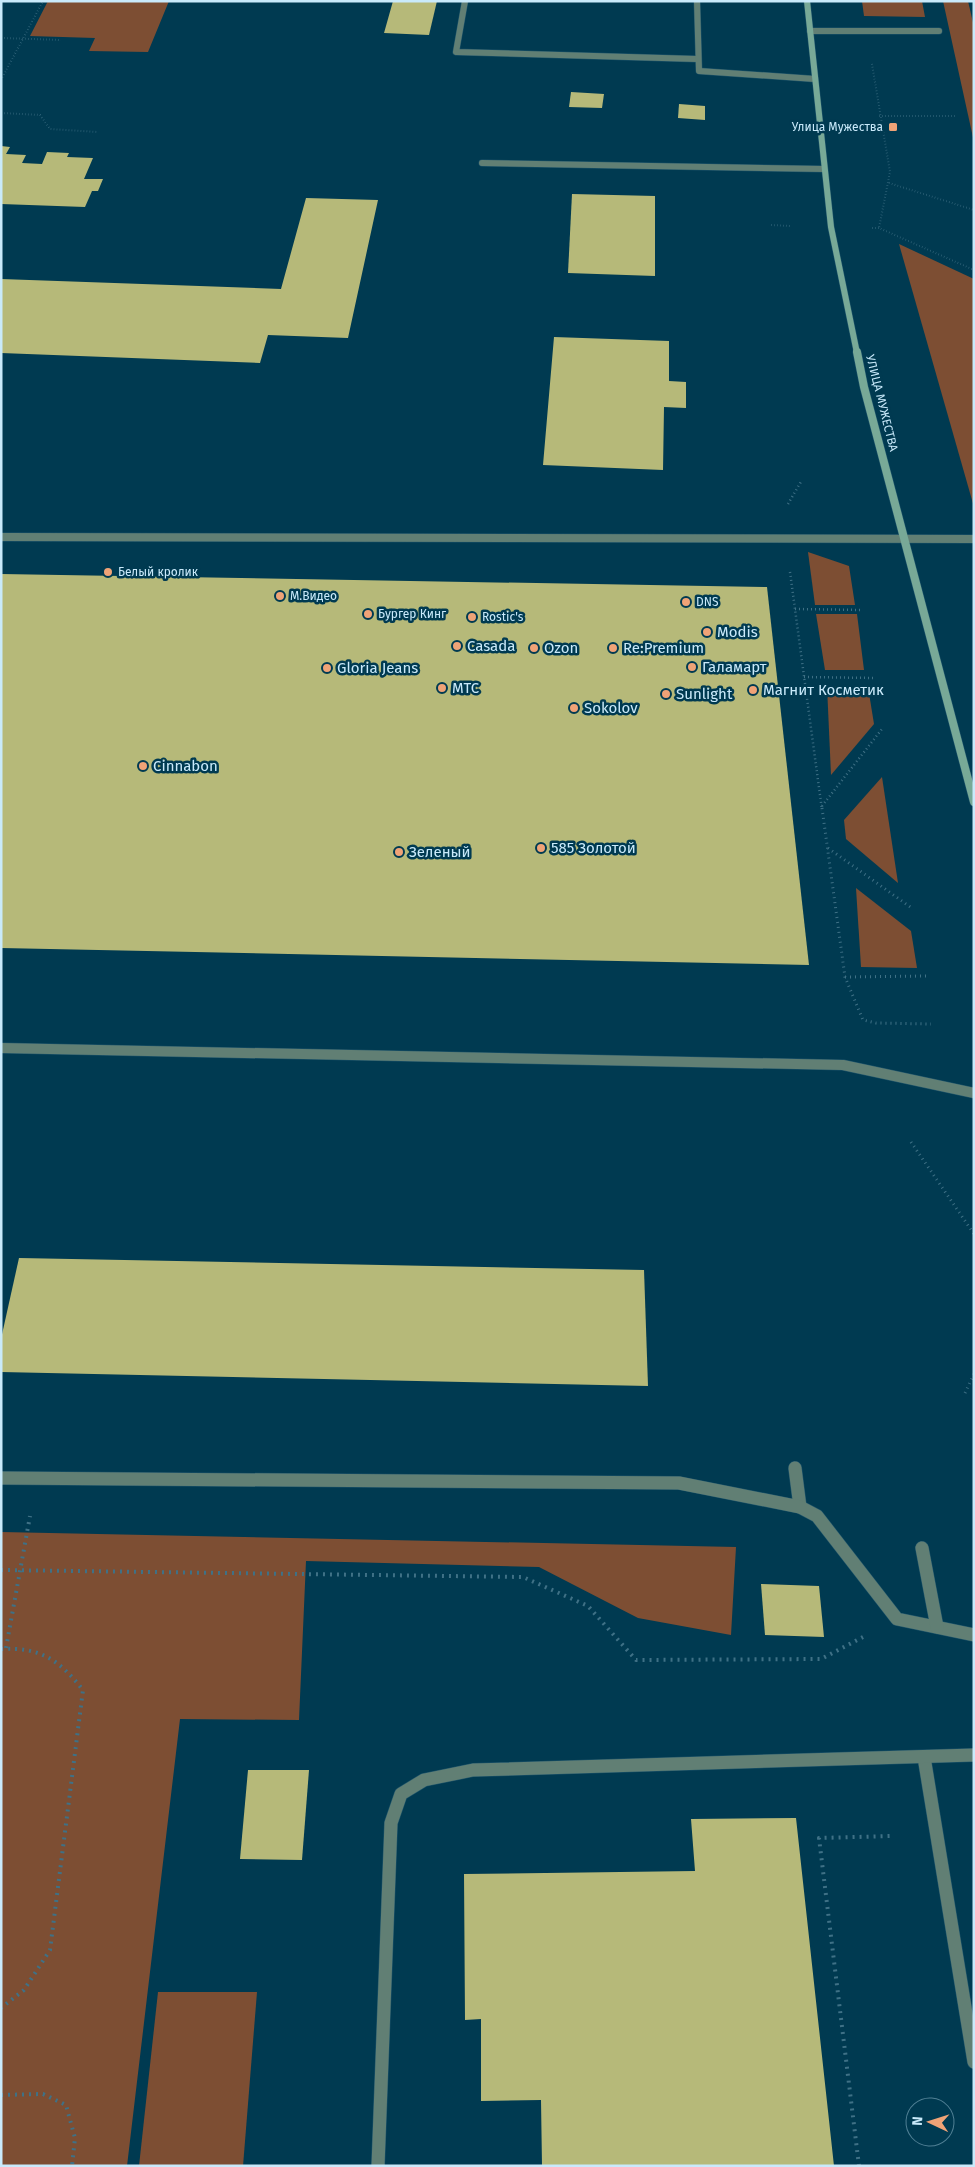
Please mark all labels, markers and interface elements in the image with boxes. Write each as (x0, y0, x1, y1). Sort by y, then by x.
place label: Улица Мужества (792, 120, 883, 134)
marker: Улица Мужества (887, 121, 899, 133)
street label: УЛИЦА МУЖЕСТВА (863, 353, 901, 453)
place label: Белый кролик (118, 565, 199, 579)
marker: Белый кролик (102, 566, 114, 578)
place label: М.Видео (290, 589, 337, 603)
marker: М.Видео (274, 590, 286, 602)
place label: DNS (696, 595, 719, 609)
marker: DNS (680, 596, 692, 608)
place label: Бургер Кинг (378, 607, 447, 621)
marker: Бургер Кинг (362, 608, 374, 620)
place label: Rostic's (482, 610, 524, 624)
marker: Rostic's (466, 611, 478, 623)
place label: Modis (717, 623, 758, 641)
marker: Modis (701, 626, 713, 638)
place label: Casada (467, 637, 515, 655)
place label: Ozon (544, 639, 578, 657)
place label: Re:Premium (623, 639, 704, 657)
marker: Casada (451, 640, 463, 652)
marker: Ozon (528, 642, 540, 654)
marker: Re:Premium (607, 642, 619, 654)
place label: Галамарт (702, 658, 767, 676)
place label: Gloria Jeans (337, 659, 418, 677)
marker: Галамарт (686, 661, 698, 673)
marker: Gloria Jeans (321, 662, 333, 674)
place label: МТС (452, 679, 480, 697)
place label: Магнит Косметик (763, 681, 884, 699)
marker: МТС (436, 682, 448, 694)
marker: Магнит Косметик (747, 684, 759, 696)
place label: Sunlight (676, 685, 733, 703)
marker: Sunlight (660, 688, 672, 700)
place label: Sokolov (584, 699, 638, 717)
marker: Sokolov (568, 702, 580, 714)
place label: Cinnabon (153, 757, 218, 775)
marker: Cinnabon (137, 760, 149, 772)
place label: 585 Золотой (551, 839, 636, 857)
marker: 585 Золотой (535, 842, 547, 854)
place label: Зеленый (409, 843, 471, 861)
marker: Зеленый (393, 846, 405, 858)
north arrow (905, 2097, 955, 2147)
text: N (909, 2116, 926, 2126)

